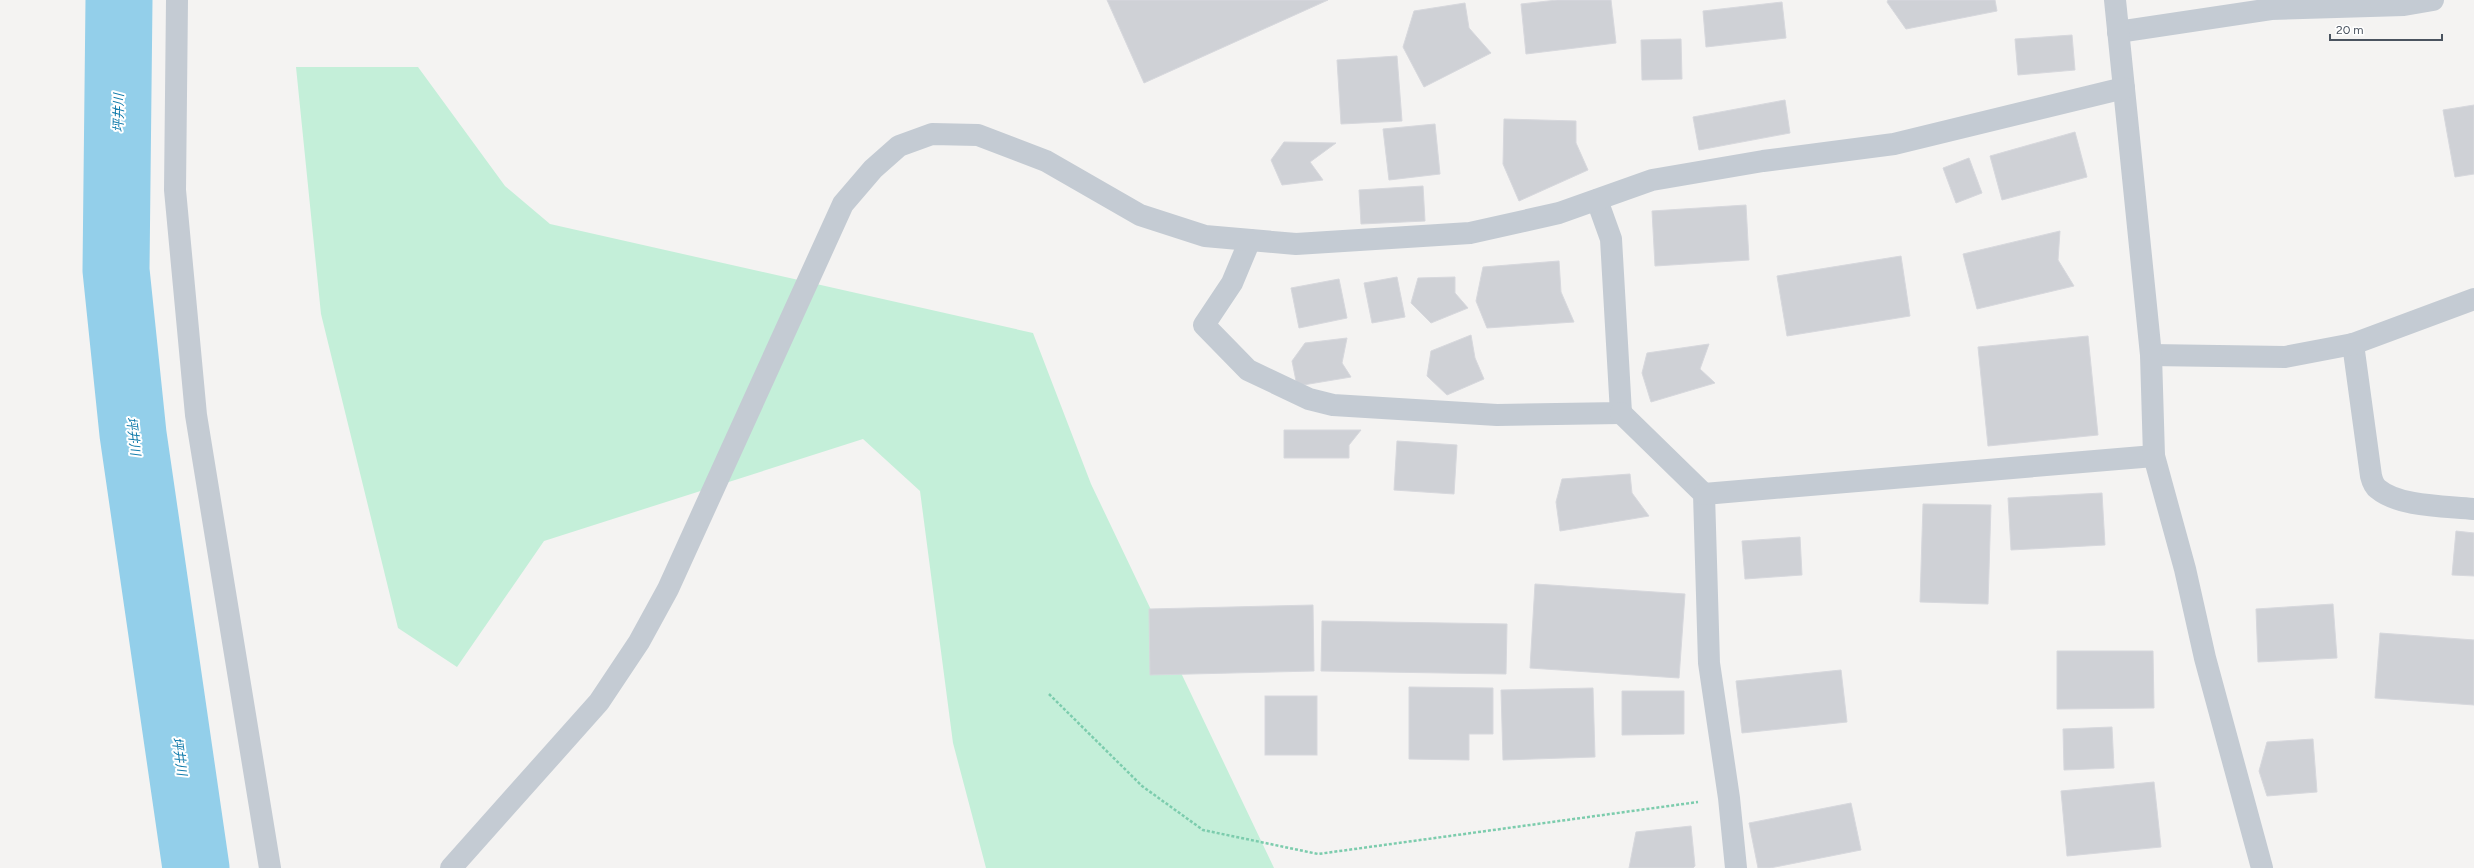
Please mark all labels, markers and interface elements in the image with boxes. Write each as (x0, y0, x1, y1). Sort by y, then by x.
scale bar (2330, 16, 2442, 42)
text: 20 m (2336, 23, 2364, 37)
water label: 坪井川 (111, 91, 126, 133)
water label: 坪井川 (124, 416, 144, 458)
water label: 坪井川 (169, 736, 190, 778)

